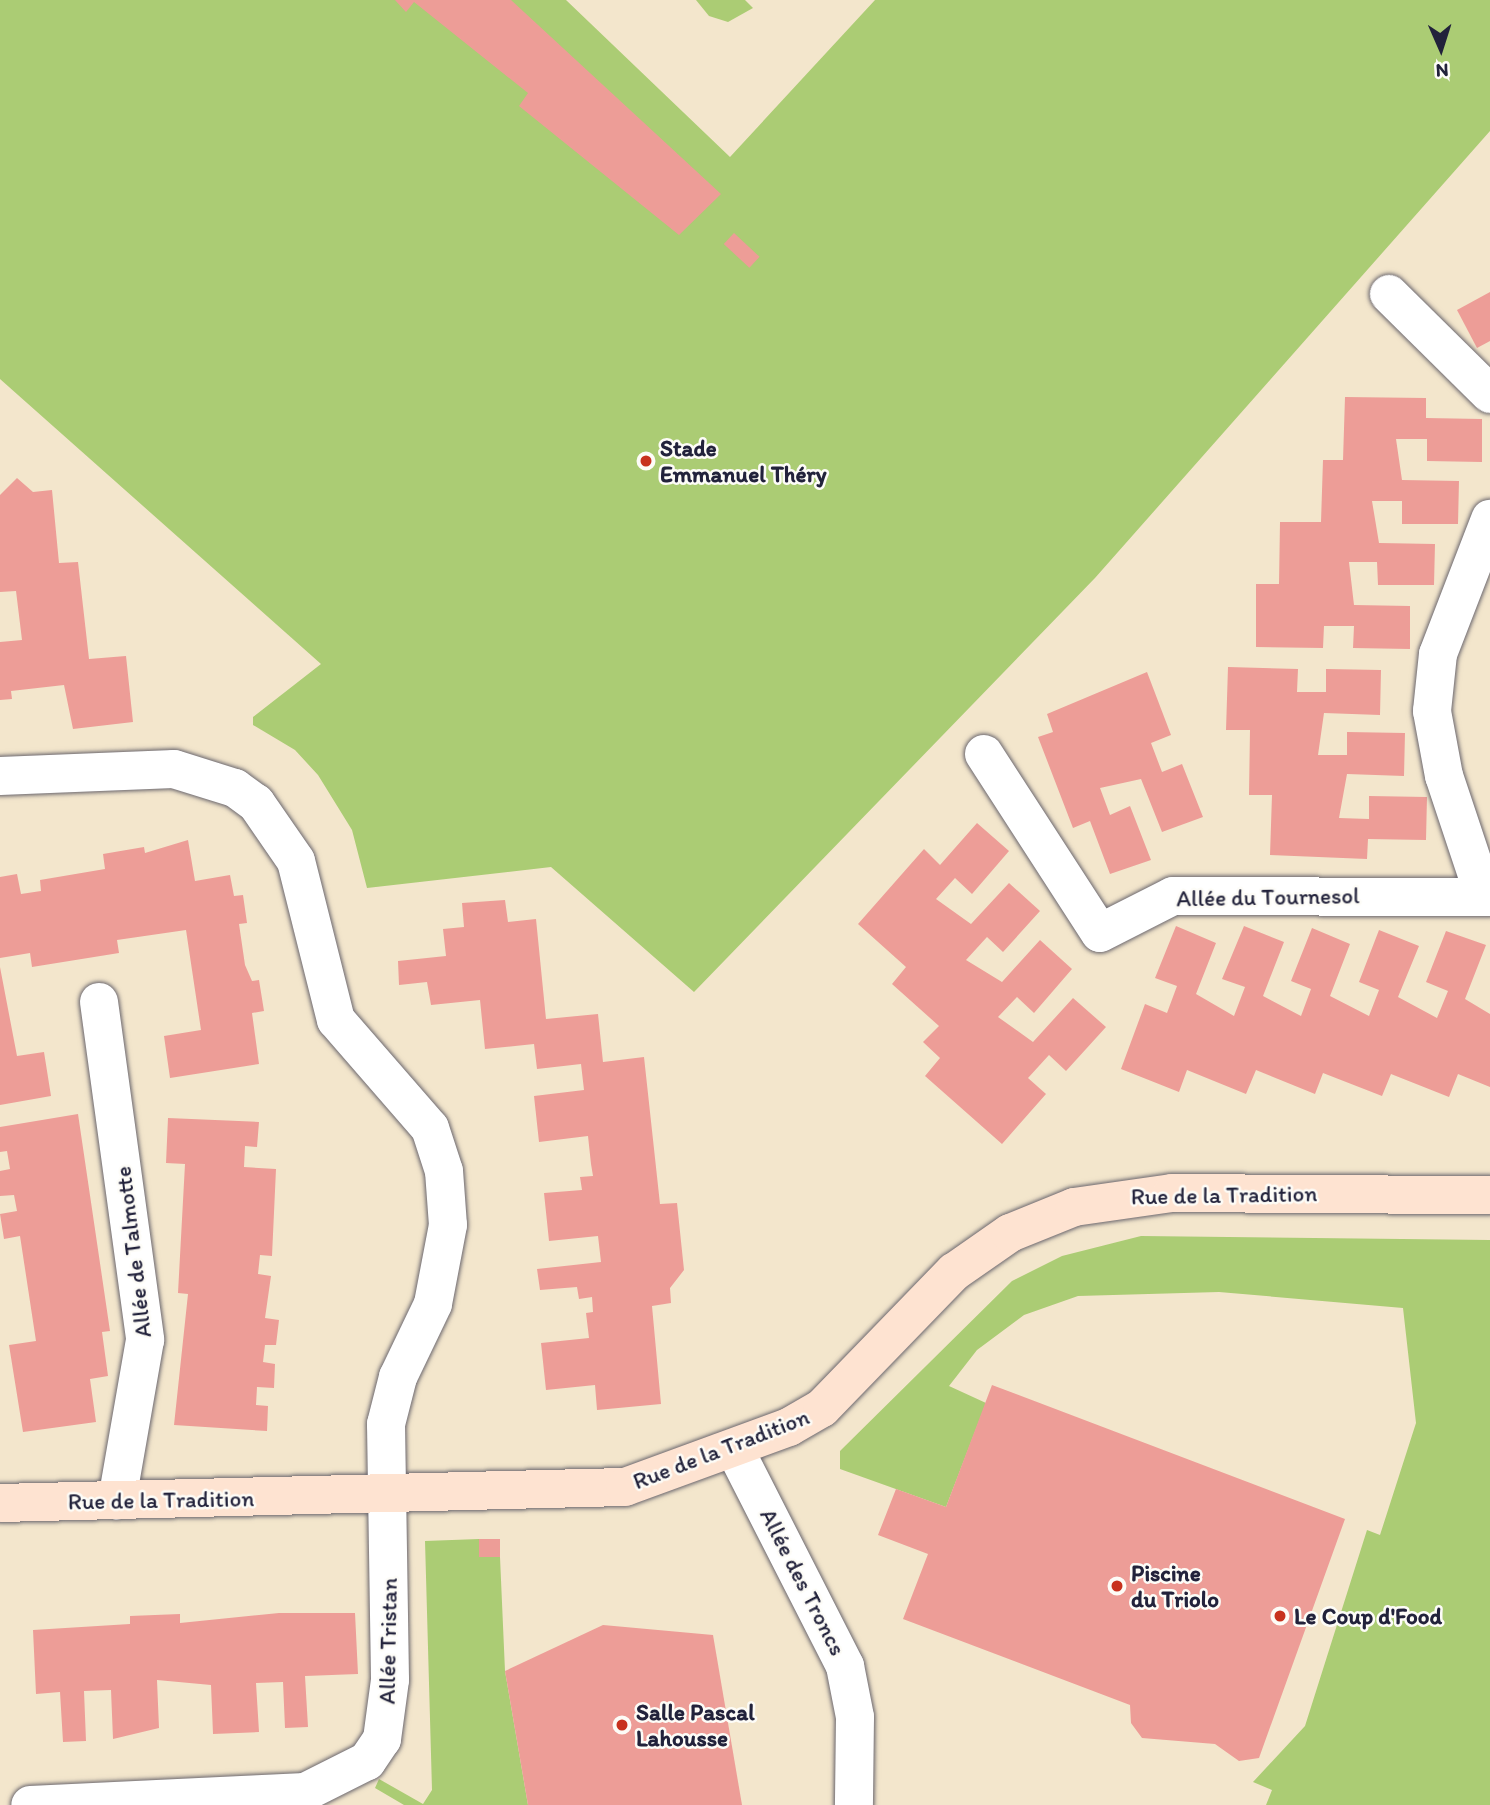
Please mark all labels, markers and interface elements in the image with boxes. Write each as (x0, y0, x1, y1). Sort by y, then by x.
north arrow (1406, 14, 1476, 84)
text: N (1435, 59, 1449, 82)
place label: Stade Emmanuel Théry (660, 434, 827, 488)
marker: Stade Emmanuel Théry (638, 453, 654, 469)
street label: Allée du Tournesol (1177, 882, 1359, 912)
street label: Allée de Talmotte (109, 1166, 157, 1338)
street label: Rue de la Tradition (1131, 1180, 1317, 1210)
street label: Rue de la Tradition (630, 1403, 812, 1495)
street label: Rue de la Tradition (68, 1485, 254, 1515)
street label: Allée des Troncs (755, 1505, 851, 1659)
place label: Piscine du Triolo (1131, 1559, 1218, 1613)
marker: Piscine du Triolo (1109, 1578, 1125, 1594)
street label: Allée Tristan (373, 1579, 403, 1703)
place label: Le Coup d'Food (1294, 1602, 1442, 1630)
marker: Le Coup d'Food (1272, 1608, 1288, 1624)
place label: Salle Pascal Lahousse (636, 1698, 753, 1752)
marker: Salle Pascal Lahousse (614, 1717, 630, 1733)

